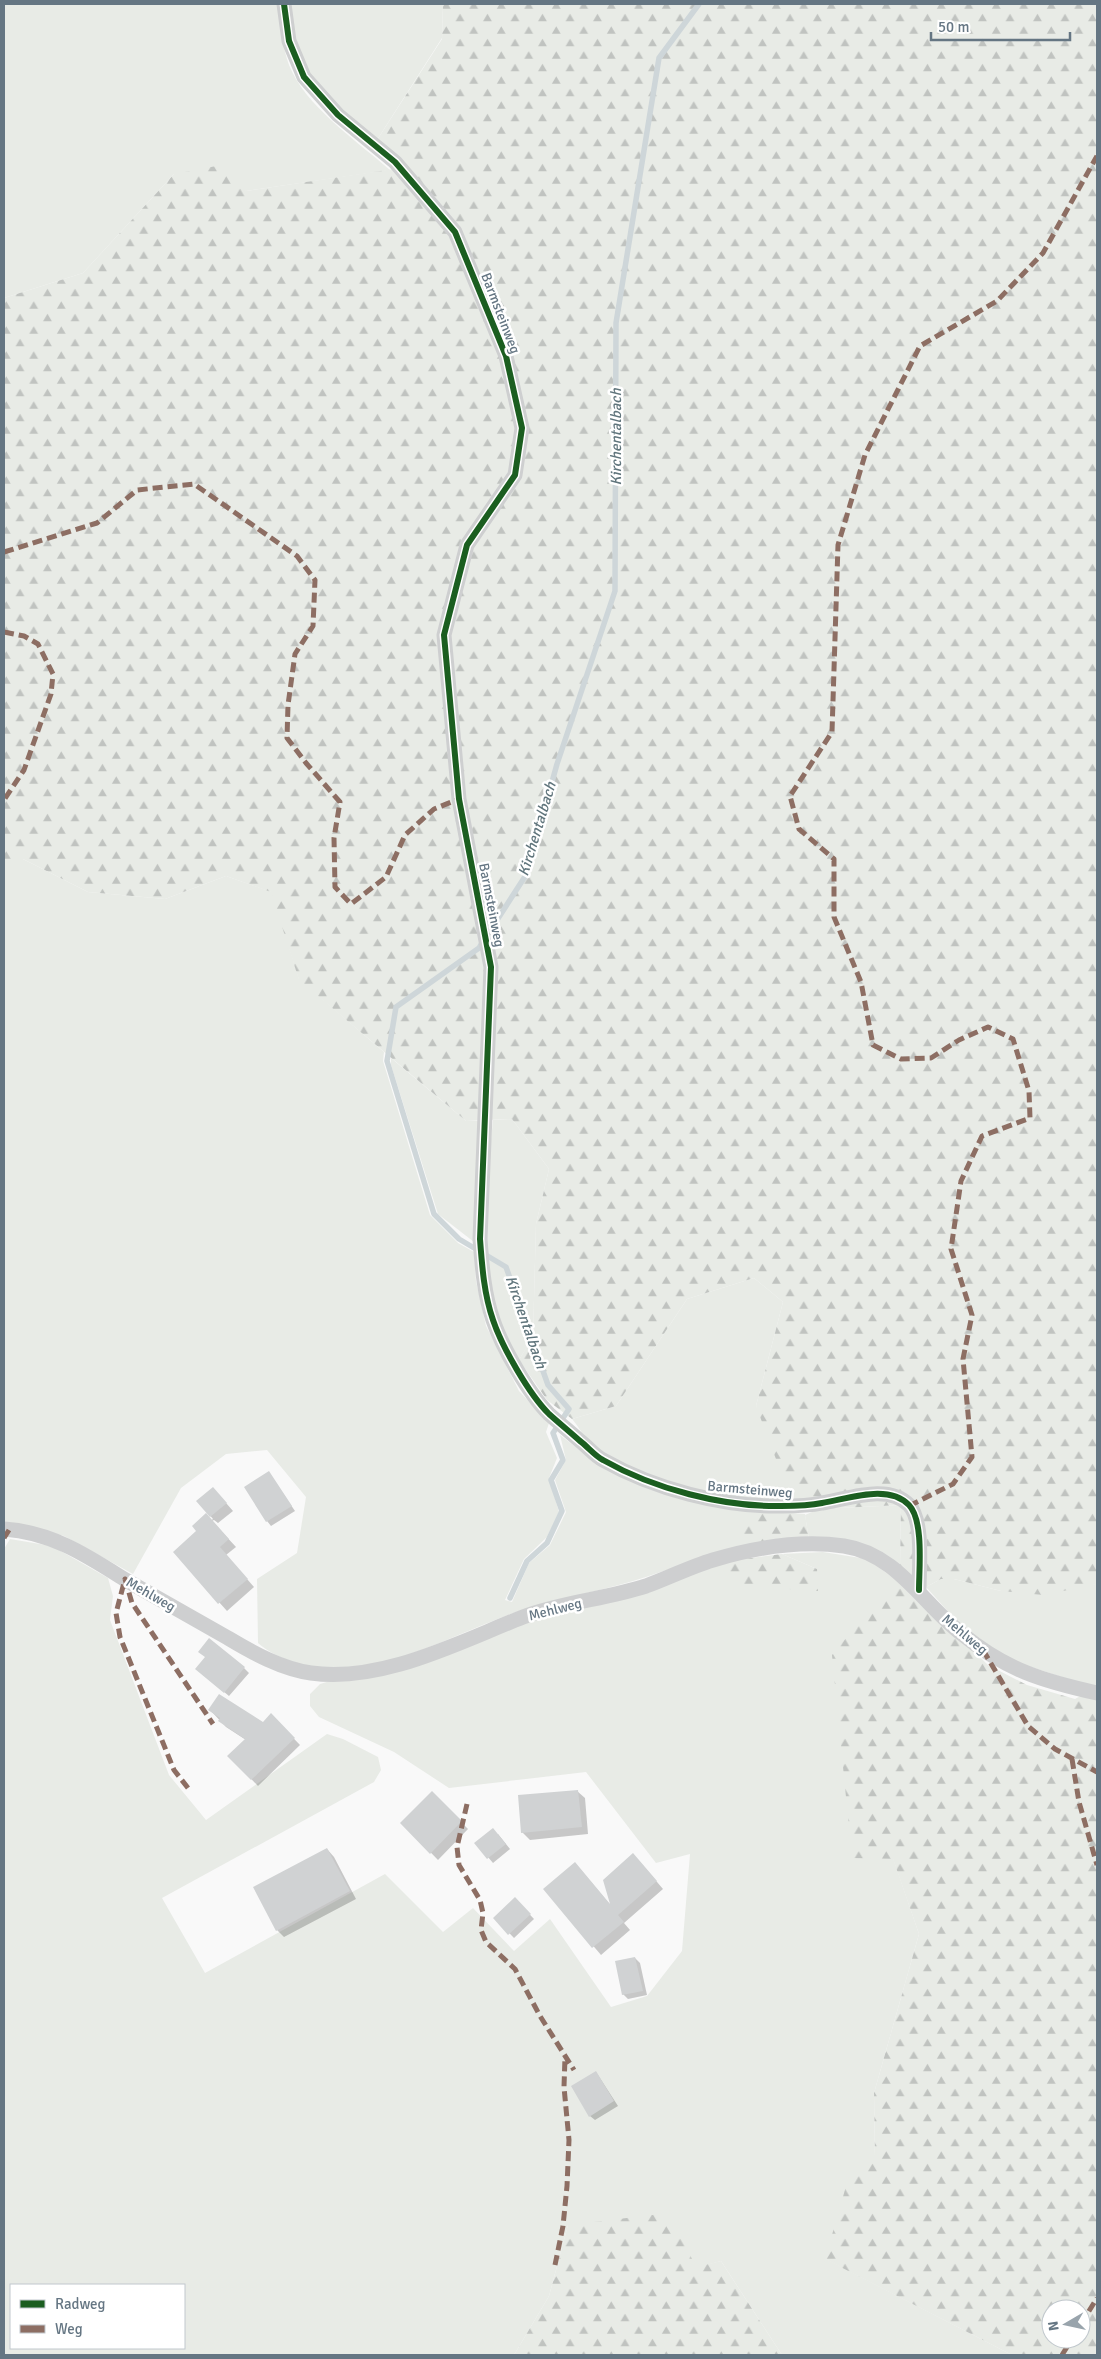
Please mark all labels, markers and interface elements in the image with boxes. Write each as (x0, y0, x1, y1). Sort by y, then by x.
scale bar (931, 10, 1070, 42)
text: 50 m (938, 18, 969, 36)
street label: Barmsteinweg (477, 270, 524, 356)
water label: Kirchentalbach (607, 388, 625, 486)
water label: Kirchentalbach (514, 779, 560, 878)
street label: Barmsteinweg (475, 862, 508, 949)
water label: Kirchentalbach (502, 1273, 551, 1372)
street label: Barmsteinweg (707, 1477, 793, 1502)
street label: Mehlweg (123, 1574, 179, 1615)
street label: Mehlweg (527, 1595, 584, 1624)
street label: Mehlweg (938, 1610, 991, 1658)
legend (10, 2284, 185, 2349)
text: Radweg (55, 2295, 106, 2313)
north arrow (1041, 2299, 1091, 2349)
text: Weg (55, 2320, 83, 2338)
text: N (1044, 2320, 1063, 2332)

